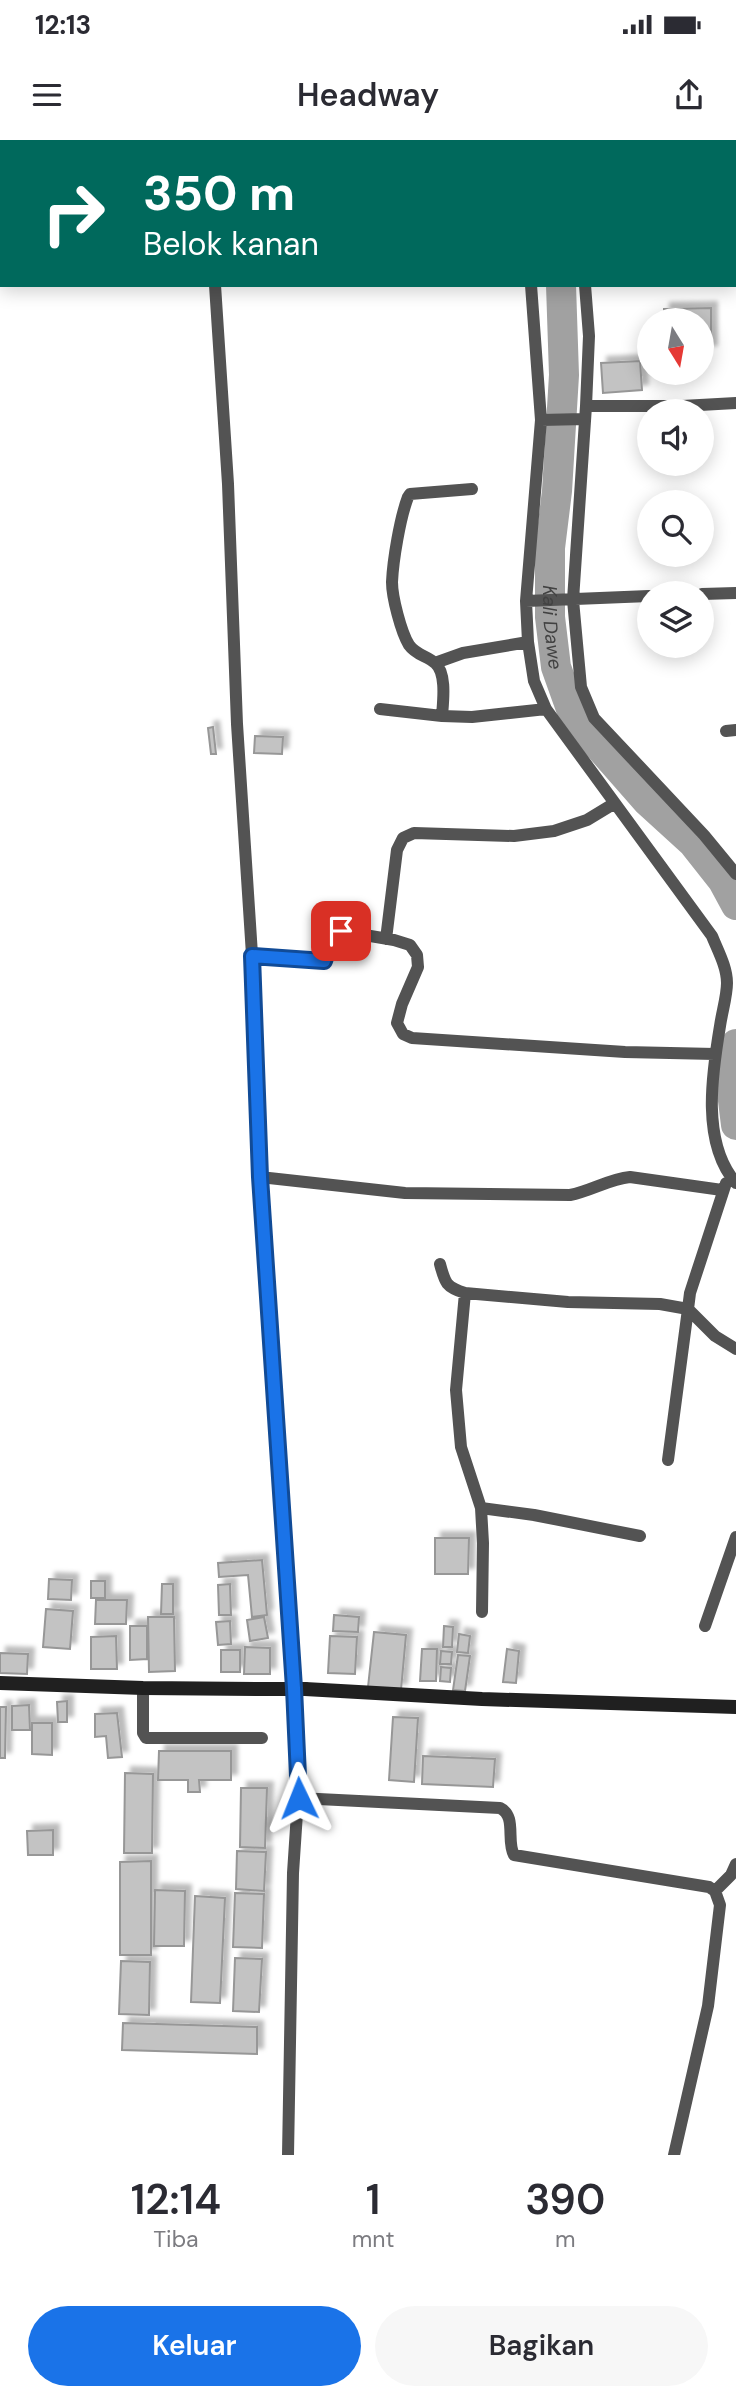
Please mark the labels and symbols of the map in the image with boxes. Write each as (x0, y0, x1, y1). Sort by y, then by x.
north arrow (637, 308, 714, 385)
water label: Kali Dawe (537, 585, 568, 671)
pin (311, 901, 371, 961)
position arrow (262, 1761, 336, 1835)

